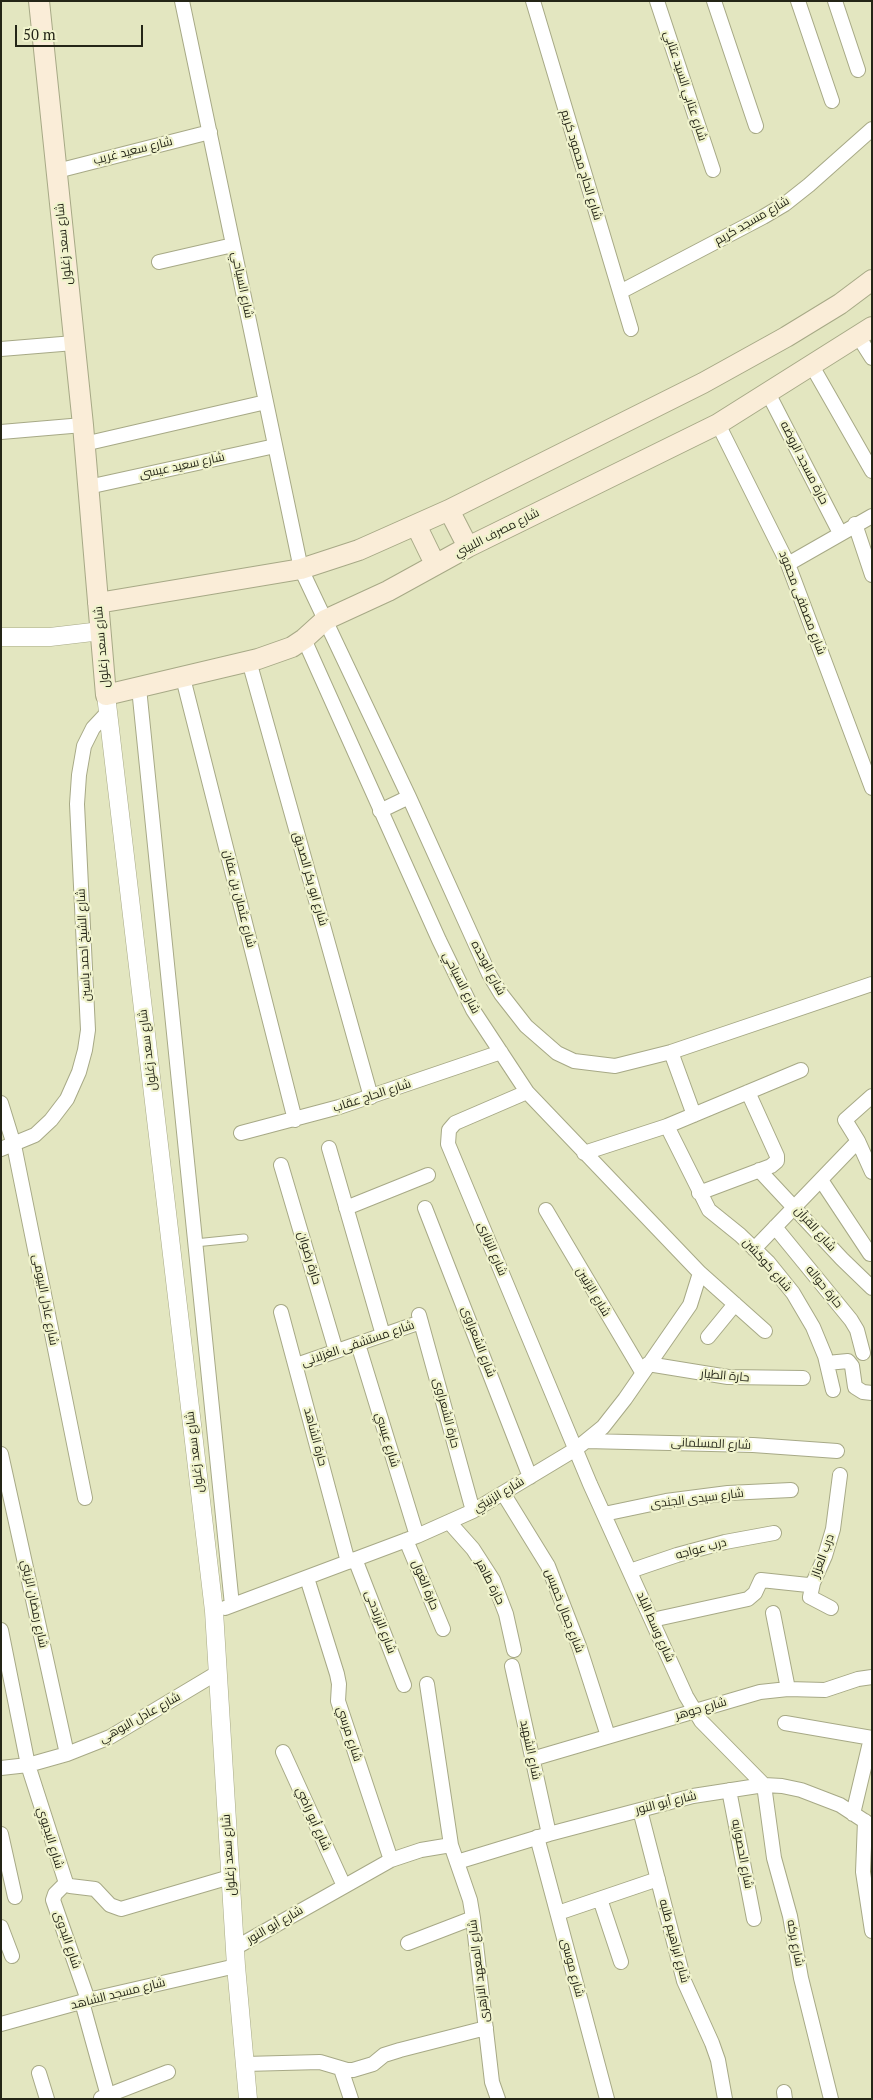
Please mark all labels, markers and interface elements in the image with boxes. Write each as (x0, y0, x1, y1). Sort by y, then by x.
scale bar (18, 15, 145, 47)
text: 50 m (23, 24, 56, 44)
street label: شارع عتابي السيد عتابي (660, 29, 710, 143)
street label: شارع الحاج محمود كريم (557, 108, 605, 222)
street label: شارع سعيد غريب (92, 134, 174, 168)
street label: شارع مسجد كريم (712, 194, 792, 248)
street label: شارع سعد زغلول (53, 203, 75, 285)
street label: شارع السياحي (228, 251, 256, 319)
street label: حارة مسجد الروضه (777, 419, 831, 507)
street label: شارع سعيد عيسى (138, 450, 226, 482)
street label: شارع مصرف اللبيني (452, 505, 542, 561)
street label: شارع مصطفى محمود (776, 549, 828, 657)
street label: شارع سعد زغلول (91, 606, 113, 688)
street label: شارع ابو بكر الصديق (290, 830, 330, 928)
street label: شارع عثمان بن عفان (220, 849, 258, 949)
street label: شارع الشيخ احمد ياسين (74, 888, 94, 1002)
street label: شارع الوحده (468, 938, 508, 998)
street label: شارع السياحي (439, 950, 483, 1016)
street label: شارع سعد زغلول (136, 1008, 160, 1092)
street label: شارع الحاج عقاب (331, 1077, 413, 1115)
street label: شارع القرآن (791, 1204, 839, 1254)
street label: شارع الزنارى (474, 1220, 510, 1278)
street label: حارة رضوان (294, 1230, 324, 1286)
street label: شارع كوكشن (739, 1235, 795, 1295)
street label: شارع عادل البيومى (29, 1253, 61, 1347)
street label: حارة حواله (803, 1263, 845, 1311)
street label: شارع الزتيين (573, 1265, 613, 1319)
street label: شارع الشعراوى (458, 1305, 498, 1379)
street label: شارع مستشفى الغزلانى (300, 1318, 416, 1370)
street label: حارة الطيار (700, 1367, 750, 1385)
street label: حارة الشعراوى (430, 1376, 462, 1450)
street label: حارة الشاهد (300, 1406, 330, 1468)
street label: شارع سعد زغلول (183, 1410, 207, 1494)
street label: شارع عيسي (372, 1411, 402, 1469)
street label: شارع المسلمانى (671, 1435, 751, 1453)
street label: شارع الزنيتي (471, 1474, 527, 1516)
street label: شارع سيدى الجندى (649, 1486, 745, 1512)
street label: درب العزاز (808, 1532, 838, 1580)
street label: درب عواجه (674, 1535, 728, 1563)
street label: حارة طاهر (472, 1557, 508, 1607)
street label: حارة الغول (409, 1558, 441, 1612)
street label: شارع رمضان الزيتي (18, 1559, 50, 1649)
street label: شارع جمال خميس (541, 1567, 587, 1655)
street label: شارع الزرندحى (361, 1588, 399, 1656)
street label: شارع وسط البلد (633, 1590, 677, 1664)
street label: شارع عادل البوهي (97, 1690, 183, 1746)
street label: شارع جوهر (674, 1695, 728, 1723)
street label: شارع مرسي (333, 1705, 365, 1763)
street label: شارع الشهيد (517, 1719, 543, 1781)
street label: شارع أبو راضي (293, 1785, 333, 1853)
street label: شارع أبو النور (634, 1788, 698, 1818)
street label: شارع البديوي (34, 1806, 66, 1870)
street label: شارع سعد زغلول (219, 1814, 239, 1896)
street label: شارع الحصوايه (728, 1818, 756, 1890)
street label: شارع ابراهيم طلبه (656, 1897, 692, 1985)
street label: شارع أبو النور (244, 1903, 306, 1947)
street label: شارع البدوى (50, 1909, 84, 1971)
street label: شارع بركه (783, 1918, 807, 1968)
street label: شارع المعهد الازهرى (466, 1919, 492, 2023)
street label: شارع موسى (557, 1937, 587, 1999)
street label: شارع مسجد الشاهد (69, 1975, 167, 2013)

